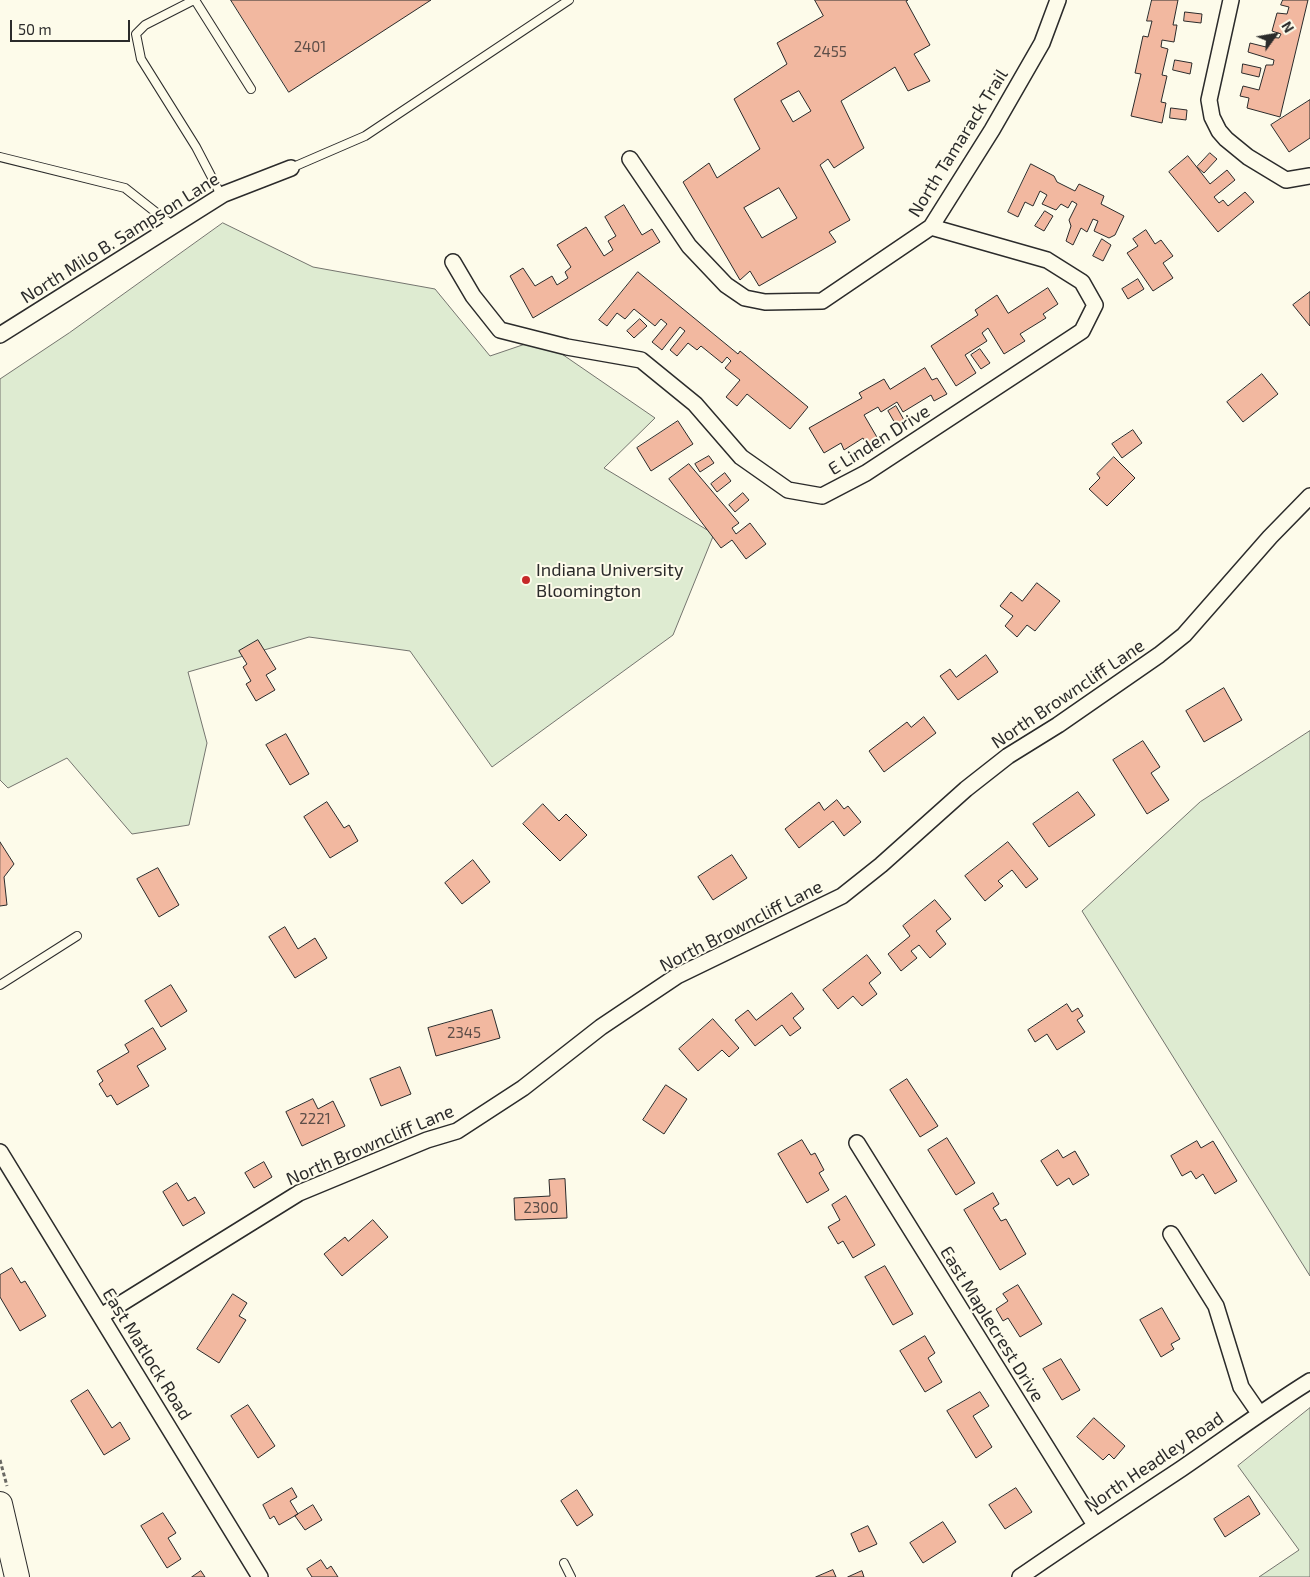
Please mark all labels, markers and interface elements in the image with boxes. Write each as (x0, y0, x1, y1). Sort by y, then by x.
scale bar (12, 10, 132, 42)
north arrow (1250, 10, 1300, 60)
text: N (1278, 18, 1298, 36)
text: 50 m (18, 20, 52, 38)
house number: 2401 (294, 38, 326, 56)
house number: 2455 (813, 43, 847, 61)
street label: North Tamarack Trail (904, 65, 1012, 221)
street label: North Milo B. Sampson Lane (17, 168, 223, 308)
street label: E Linden Drive (824, 400, 934, 480)
place label: Indiana University Bloomington (536, 559, 683, 602)
marker: Indiana University Bloomington (520, 574, 532, 586)
street label: North Browncliff Lane (987, 635, 1149, 753)
street label: North Browncliff Lane (656, 876, 826, 976)
house number: 2345 (447, 1024, 481, 1042)
street label: North Browncliff Lane (283, 1100, 457, 1190)
house number: 2221 (299, 1110, 331, 1128)
house number: 2300 (524, 1199, 558, 1217)
street label: East Maplecrest Drive (935, 1242, 1049, 1406)
street label: East Matlock Road (98, 1284, 196, 1424)
street label: North Headley Road (1080, 1407, 1228, 1517)

